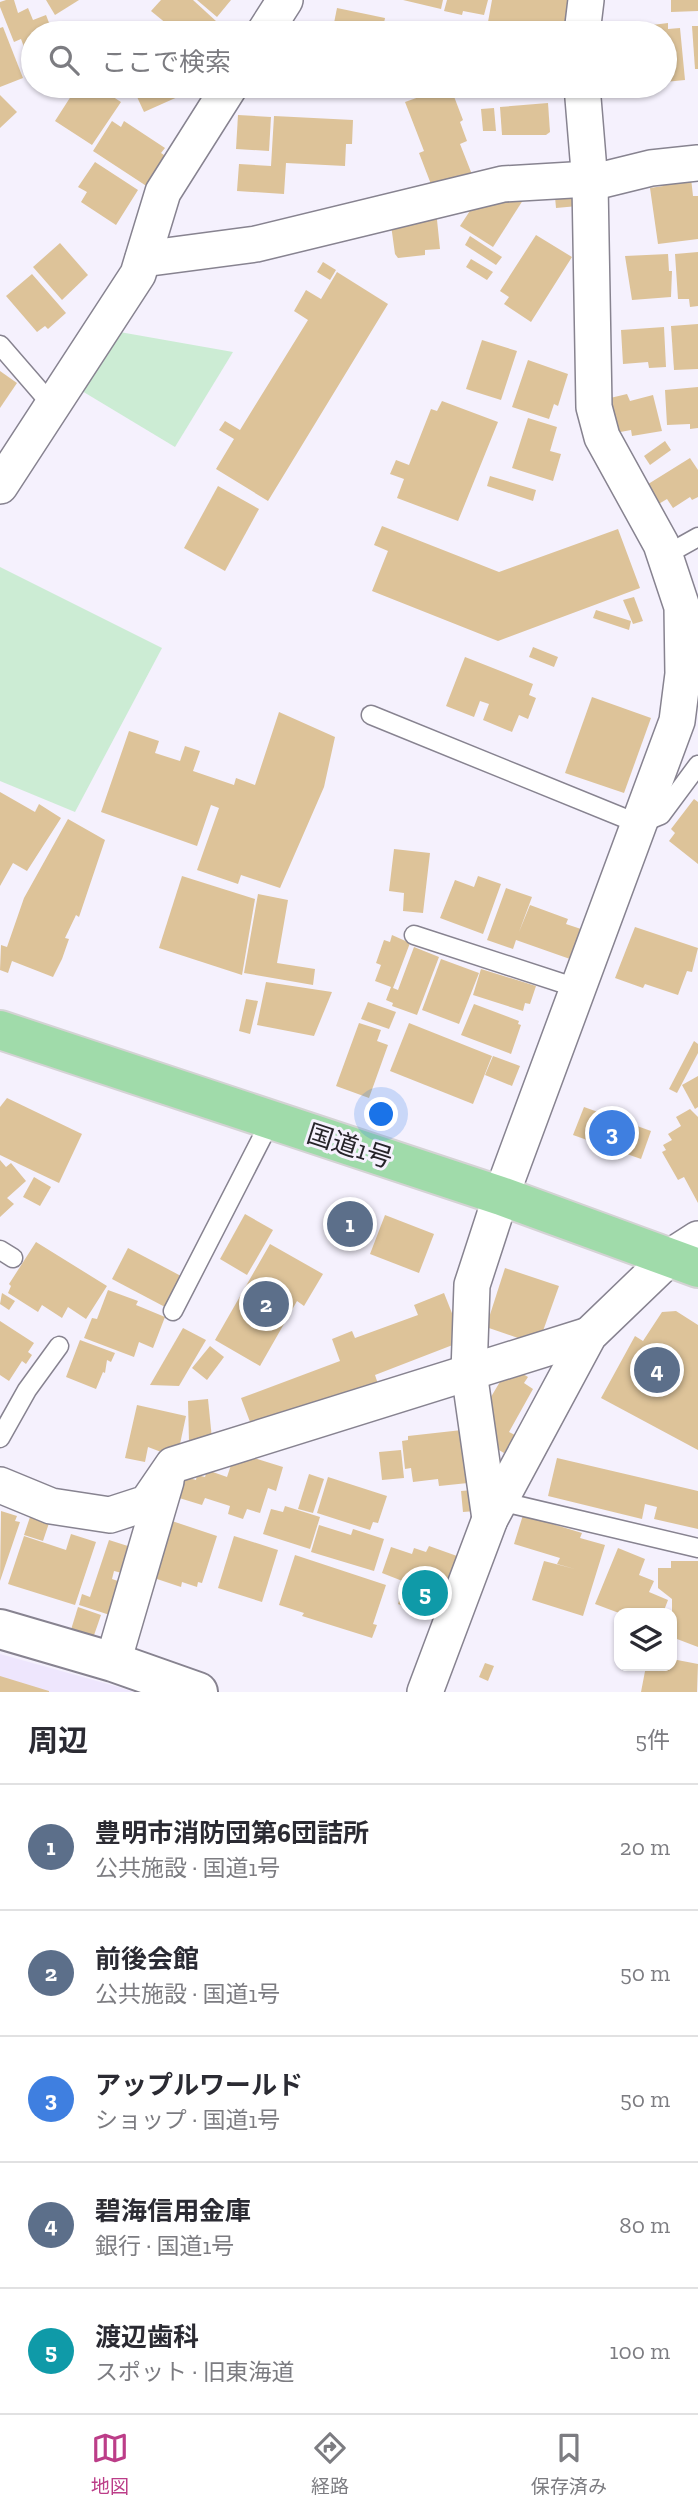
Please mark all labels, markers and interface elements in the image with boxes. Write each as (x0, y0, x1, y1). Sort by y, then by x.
search box (21, 21, 677, 98)
icon: search (45, 41, 83, 79)
text: ここで検索 (101, 46, 231, 78)
your location (364, 1097, 398, 1131)
pin: 3 (589, 1107, 635, 1159)
street label: 国道1号 (303, 1117, 397, 1175)
pin: 1 (327, 1198, 373, 1250)
pin: 2 (243, 1278, 289, 1330)
pin: 4 (634, 1344, 680, 1396)
pin: 5 (402, 1567, 448, 1619)
map controls (614, 1608, 677, 1671)
button: layers (614, 1608, 677, 1671)
text: 周辺 (28, 1723, 88, 1759)
text: 5件 (635, 1726, 670, 1754)
text: 豊明市消防団第6団詰所 (95, 1817, 369, 1849)
text: 1 (46, 1833, 56, 1861)
text: 20 m (620, 1833, 670, 1861)
text: 公共施設 · 国道1号 (95, 1854, 280, 1882)
text: 前後会館 (95, 1943, 199, 1975)
text: 2 (45, 1959, 57, 1987)
text: 50 m (620, 1959, 670, 1987)
text: 公共施設 · 国道1号 (95, 1980, 280, 2008)
text: アップルワールド (95, 2069, 303, 2101)
text: 3 (45, 2085, 57, 2113)
text: 50 m (620, 2085, 670, 2113)
text: ショップ · 国道1号 (95, 2106, 280, 2134)
text: 碧海信用金庫 (95, 2195, 251, 2227)
text: 4 (44, 2211, 58, 2239)
text: 80 m (619, 2211, 670, 2239)
text: 銀行 · 国道1号 (95, 2232, 234, 2260)
text: 渡辺歯科 (95, 2321, 199, 2353)
text: 5 (45, 2337, 57, 2365)
text: 100 m (610, 2337, 670, 2365)
text: スポット · 旧東海道 (95, 2358, 294, 2386)
tab: 地図 (91, 2429, 129, 2498)
tab: 経路 (311, 2429, 349, 2498)
tab: 保存済み (531, 2429, 607, 2498)

